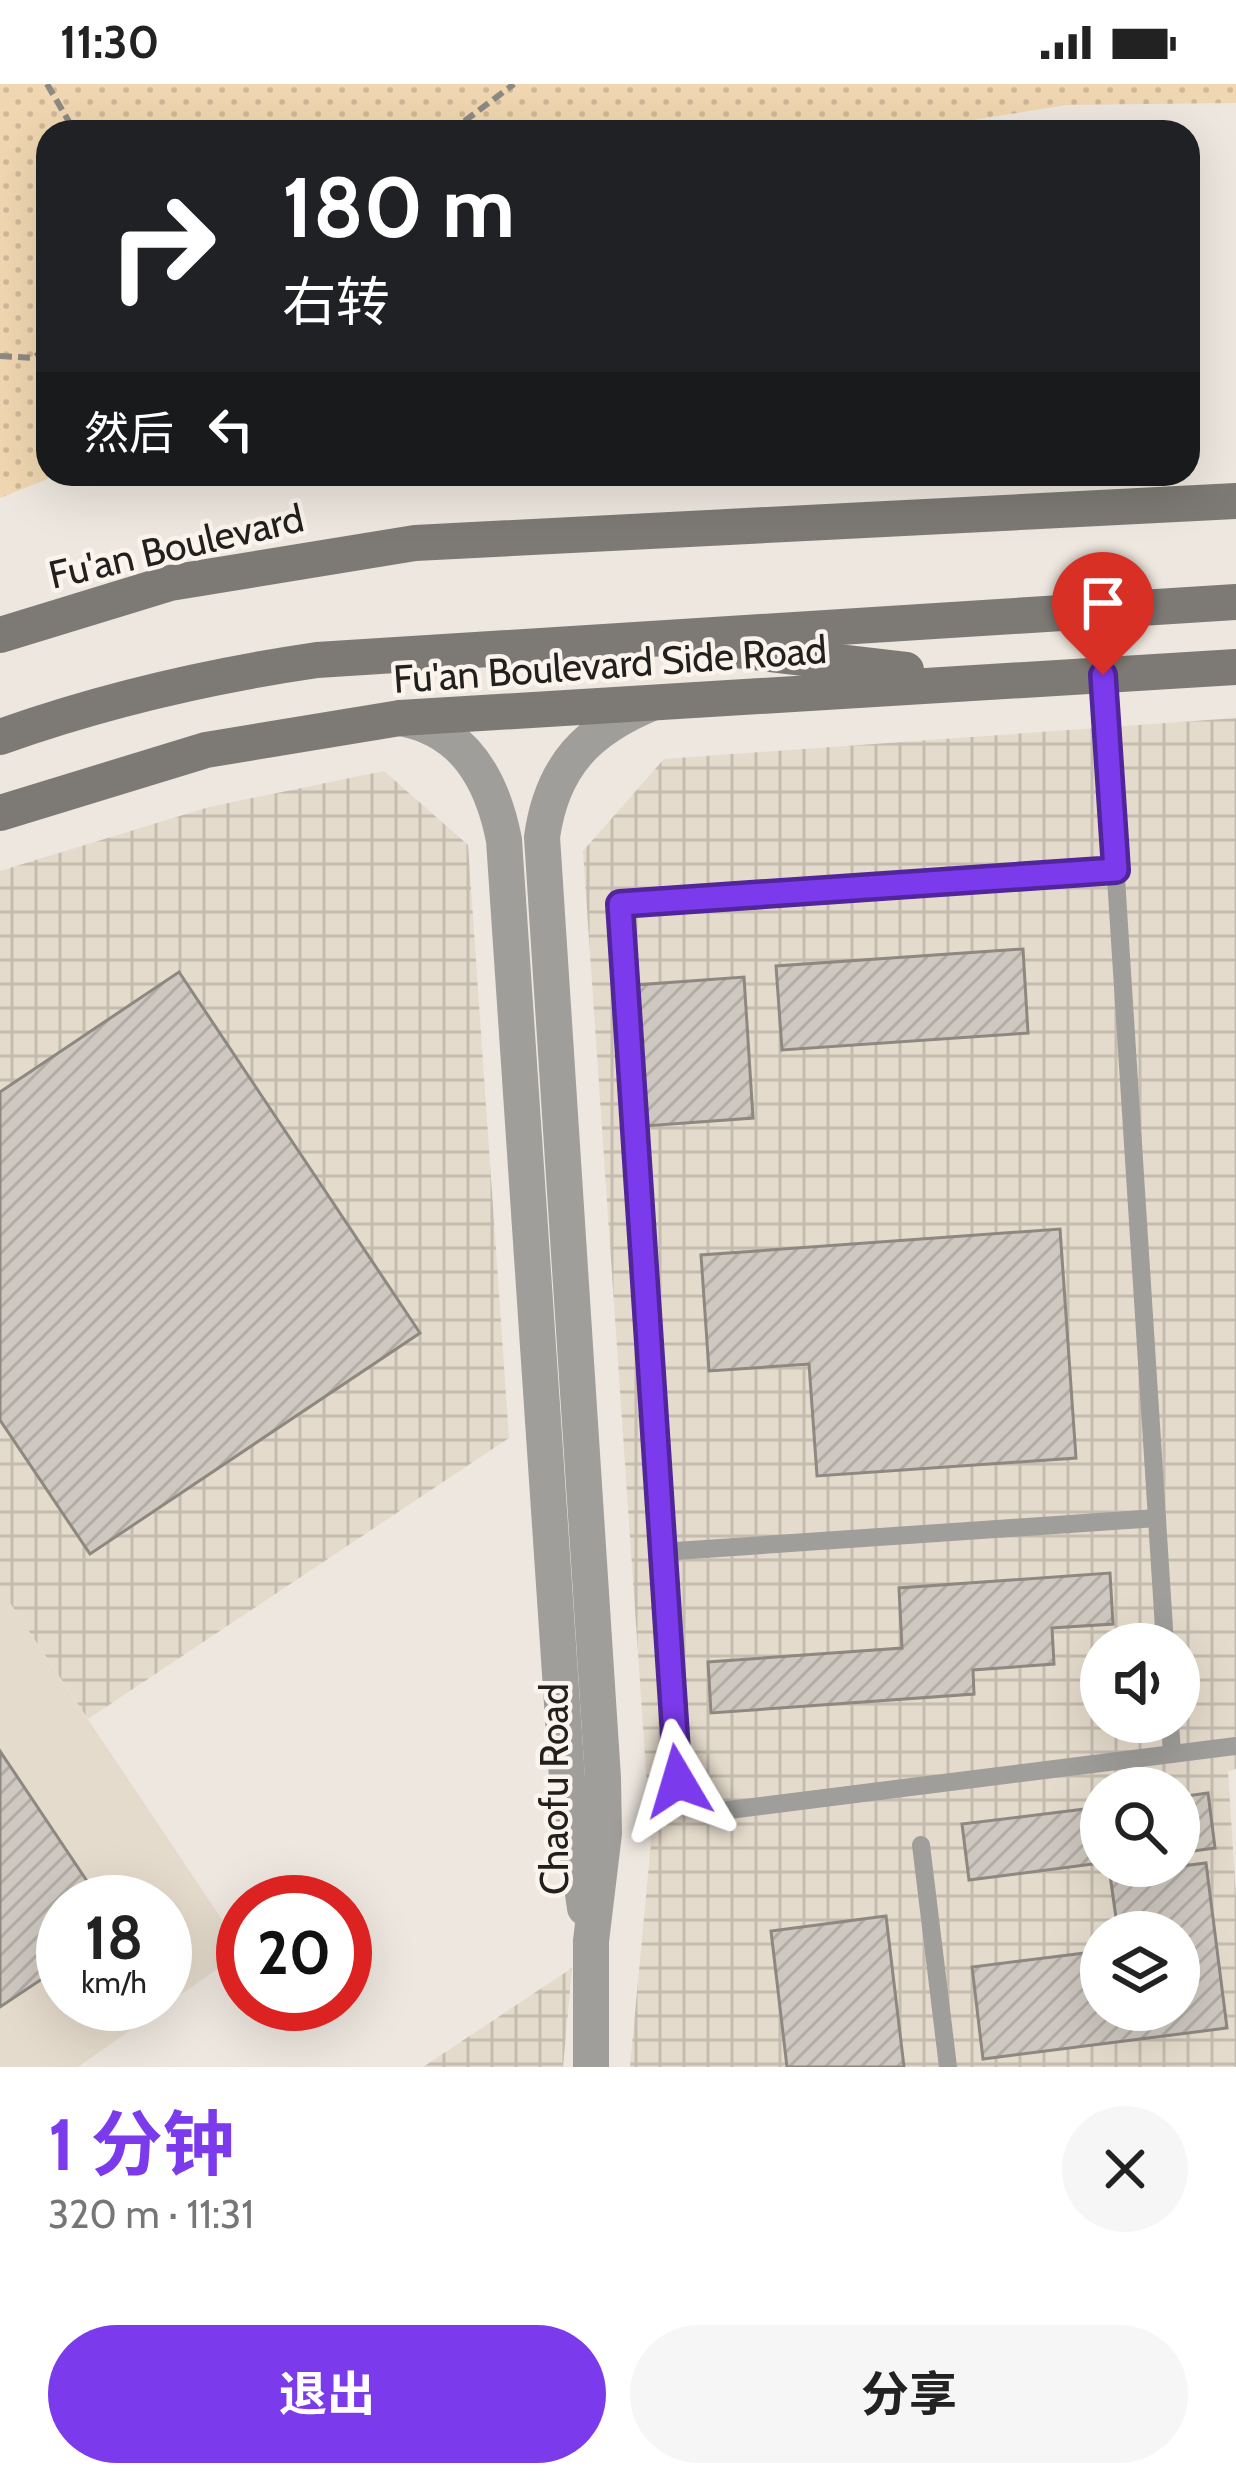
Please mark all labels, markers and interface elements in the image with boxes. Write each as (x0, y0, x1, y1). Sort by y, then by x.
text: 11:30 (60, 15, 159, 69)
text: 180 m (282, 156, 515, 258)
icon: right (84, 168, 240, 324)
text: 右转 (282, 269, 390, 335)
icon: left (198, 396, 264, 462)
text: 然后 (84, 406, 174, 460)
street label: Fu'an Boulevard (44, 493, 308, 599)
pin (1052, 552, 1154, 675)
icon: arrive (1070, 570, 1136, 636)
street label: Fu'an Boulevard Side Road (392, 625, 828, 703)
map controls (1080, 1623, 1200, 2031)
button: sound (1080, 1623, 1200, 1743)
street label: Chaofu Road (530, 1683, 578, 1895)
position arrow (615, 1718, 741, 1844)
button: search (1080, 1767, 1200, 1887)
speed limit sign: 20 (216, 1875, 372, 2031)
text: 18 (85, 1901, 143, 1974)
button: layers (1080, 1911, 1200, 2031)
text: km/h (81, 1964, 147, 2001)
text: 1 分钟 (48, 2101, 235, 2188)
button: close (1062, 2106, 1188, 2232)
text: 320 m · 11:31 (48, 2190, 254, 2238)
button: 退出 (48, 2325, 606, 2463)
button: 分享 (630, 2325, 1188, 2463)

